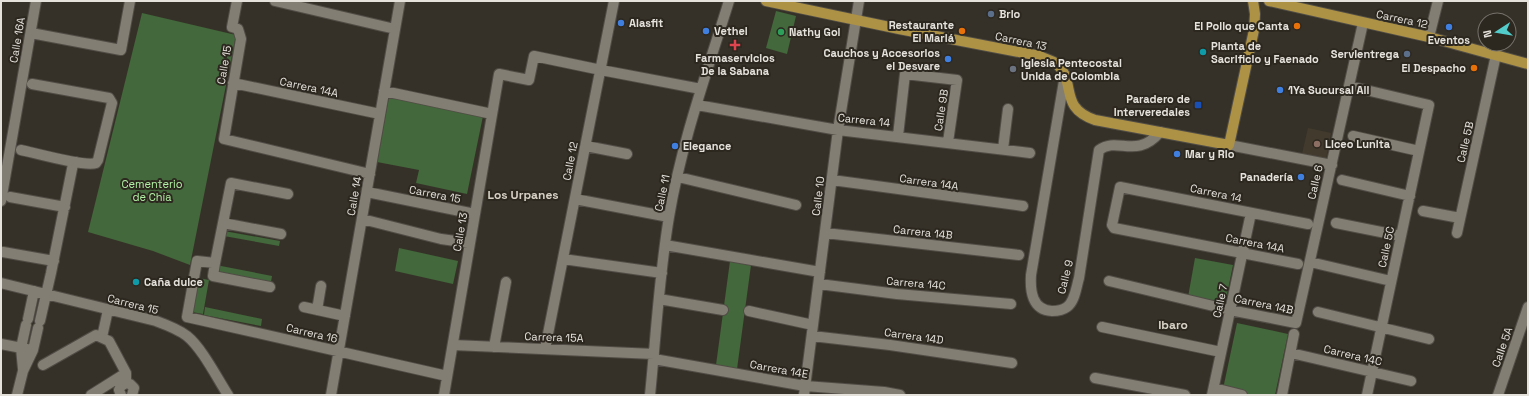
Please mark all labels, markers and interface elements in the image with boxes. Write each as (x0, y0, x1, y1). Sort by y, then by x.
place label: Brio (999, 7, 1021, 21)
street label: Carrera 12 (1375, 7, 1429, 31)
marker: Brio (986, 9, 996, 19)
north arrow (1477, 12, 1517, 52)
street label: Calle 16A (6, 16, 28, 64)
place label: Alasfit (629, 16, 663, 30)
marker: Alasfit (616, 18, 626, 28)
place label: Restaurante El Mariá (889, 18, 955, 45)
place label: El Pollo que Canta (1194, 19, 1290, 33)
marker: El Pollo que Canta (1292, 21, 1302, 31)
marker: Eventos (1444, 22, 1454, 32)
place label: Vethel (714, 24, 748, 38)
place label: Nathy Gol (789, 25, 841, 39)
marker: Vethel (701, 26, 711, 36)
marker: Restaurante El Mariá (957, 26, 967, 36)
marker: Nathy Gol (776, 27, 786, 37)
street label: Carrera 13 (994, 29, 1048, 53)
text: N (1480, 29, 1495, 39)
place label: Eventos (1428, 33, 1470, 47)
place label: Planta de Sacrificio y Faenado (1211, 39, 1319, 66)
marker: Farmaservicios De la Sabana (730, 40, 740, 50)
street label: Calle 15 (214, 44, 234, 86)
place label: Cauchos y Accesorios el Desvare (823, 46, 940, 73)
marker: Planta de Sacrificio y Faenado (1198, 47, 1208, 57)
place label: Servientrega (1331, 47, 1400, 61)
marker: Servientrega (1402, 49, 1412, 59)
place label: Farmaservicios De la Sabana (695, 51, 775, 78)
marker: Cauchos y Accesorios el Desvare (943, 54, 953, 64)
place label: Iglesia Pentecostal Unida de Colombia (1021, 56, 1122, 83)
place label: El Despacho (1402, 61, 1466, 75)
marker: El Despacho (1469, 63, 1479, 73)
marker: Iglesia Pentecostal Unida de Colombia (1008, 64, 1018, 74)
street label: Carrera 14A (278, 74, 340, 100)
place label: 1Ya Sucursal Ali (1288, 83, 1370, 97)
marker: 1Ya Sucursal Ali (1275, 85, 1285, 95)
street label: Calle 9B (931, 88, 951, 132)
place label: Paradero de Interveredales (1114, 92, 1190, 119)
marker: Paradero de Interveredales (1193, 100, 1203, 110)
street label: Carrera 14 (837, 110, 891, 130)
street label: Calle 5B (1453, 120, 1477, 164)
place label: Liceo Lunita (1325, 137, 1391, 151)
place label: Elegance (683, 139, 731, 153)
marker: Liceo Lunita (1312, 139, 1322, 149)
street label: Calle 12 (559, 140, 581, 182)
marker: Elegance (670, 141, 680, 151)
place label: Mar y Rio (1185, 147, 1235, 161)
marker: Mar y Rio (1172, 149, 1182, 159)
street label: Calle 6 (1304, 163, 1326, 201)
place label: Panadería (1240, 170, 1294, 184)
street label: Carrera 14A (899, 171, 960, 193)
marker: Panadería (1296, 172, 1306, 182)
street label: Calle 11 (651, 173, 673, 213)
street label: Calle 14 (344, 175, 364, 217)
street label: Calle 10 (809, 175, 827, 217)
park label: Cementerio de Chía (121, 177, 183, 204)
street label: Carrera 14 (1189, 181, 1243, 205)
street label: Carrera 15 (408, 182, 462, 206)
district label: Los Urpanes (487, 187, 559, 203)
street label: Calle 13 (450, 211, 470, 253)
street label: Carrera 14B (893, 222, 953, 242)
street label: Calle 5C (1375, 225, 1397, 269)
street label: Carrera 14A (1224, 230, 1286, 256)
street label: Calle 9 (1054, 258, 1076, 296)
street label: Carrera 14C (886, 273, 946, 293)
place label: Caña dulce (144, 275, 203, 289)
marker: Caña dulce (131, 277, 141, 287)
street label: Calle 7 (1210, 283, 1230, 319)
street label: Carrera 15 (106, 291, 160, 317)
street label: Carrera 14B (1233, 291, 1295, 317)
district label: Ibaro (1158, 317, 1188, 333)
street label: Carrera 16 (285, 320, 339, 346)
street label: Carrera 14D (883, 325, 945, 347)
street label: Calle 5A (1489, 325, 1515, 369)
street label: Carrera 15A (524, 329, 584, 345)
street label: Carrera 14C (1322, 341, 1384, 369)
street label: Carrera 14E (749, 357, 809, 381)

